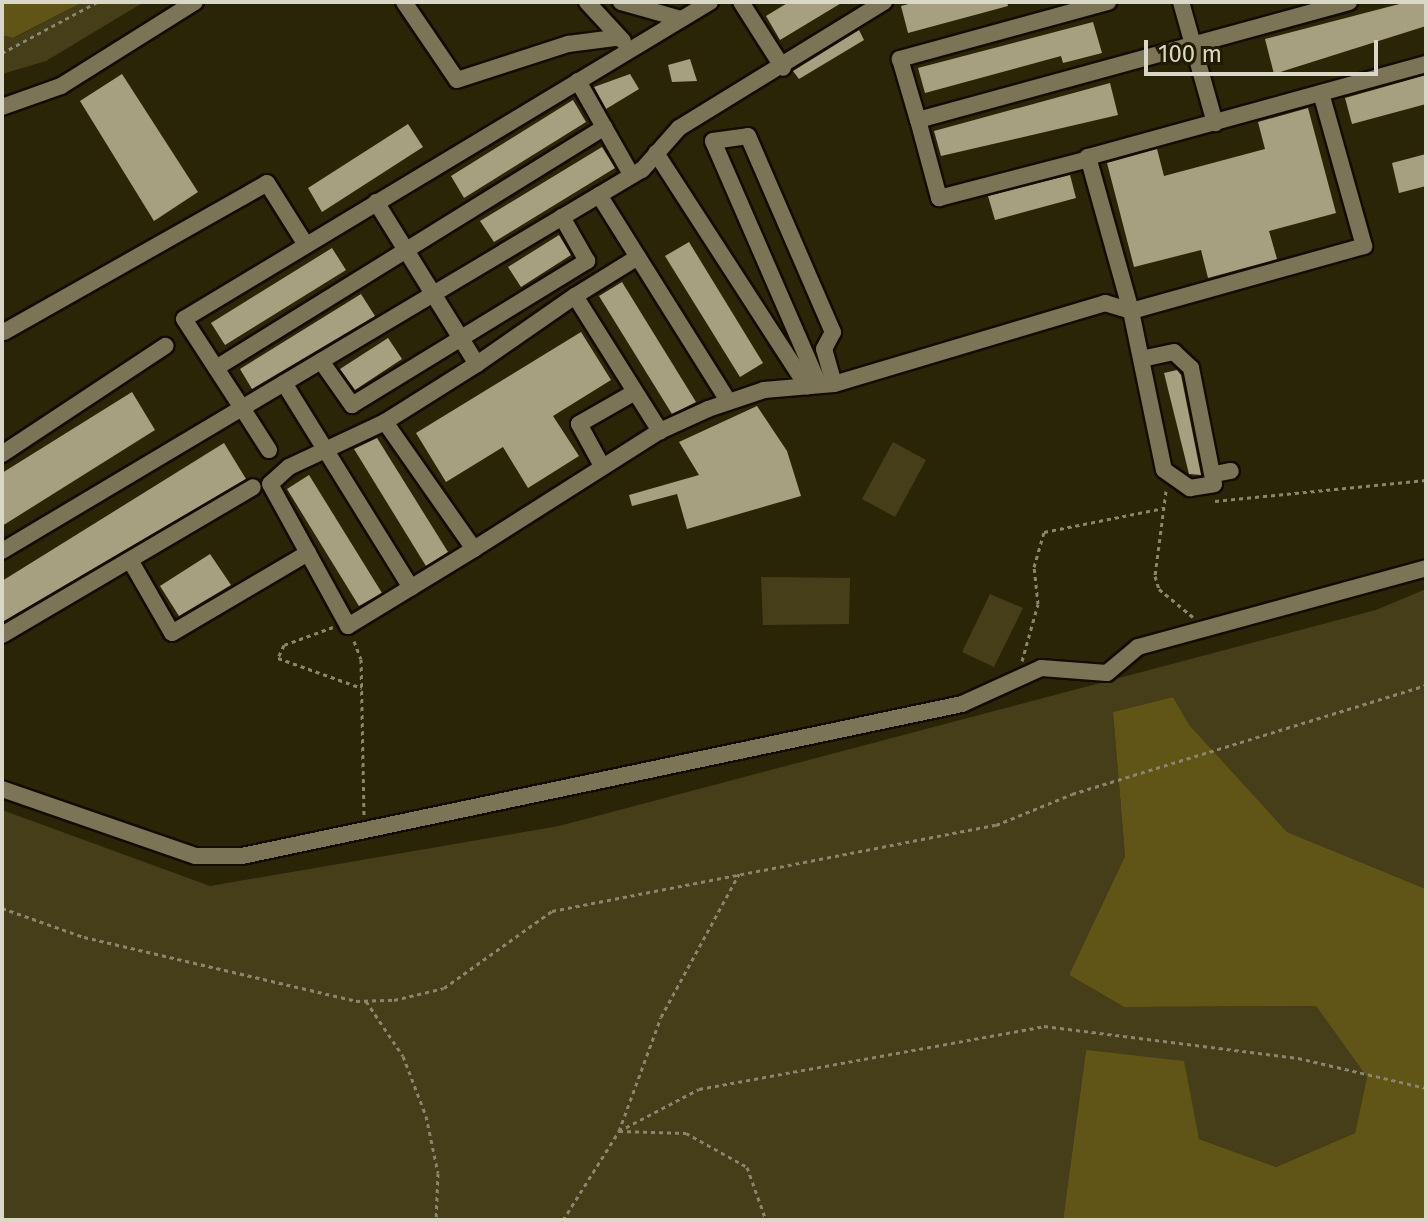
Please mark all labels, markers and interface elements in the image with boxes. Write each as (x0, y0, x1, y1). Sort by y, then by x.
scale bar (1148, 24, 1382, 74)
text: 100 m (1158, 40, 1222, 68)

